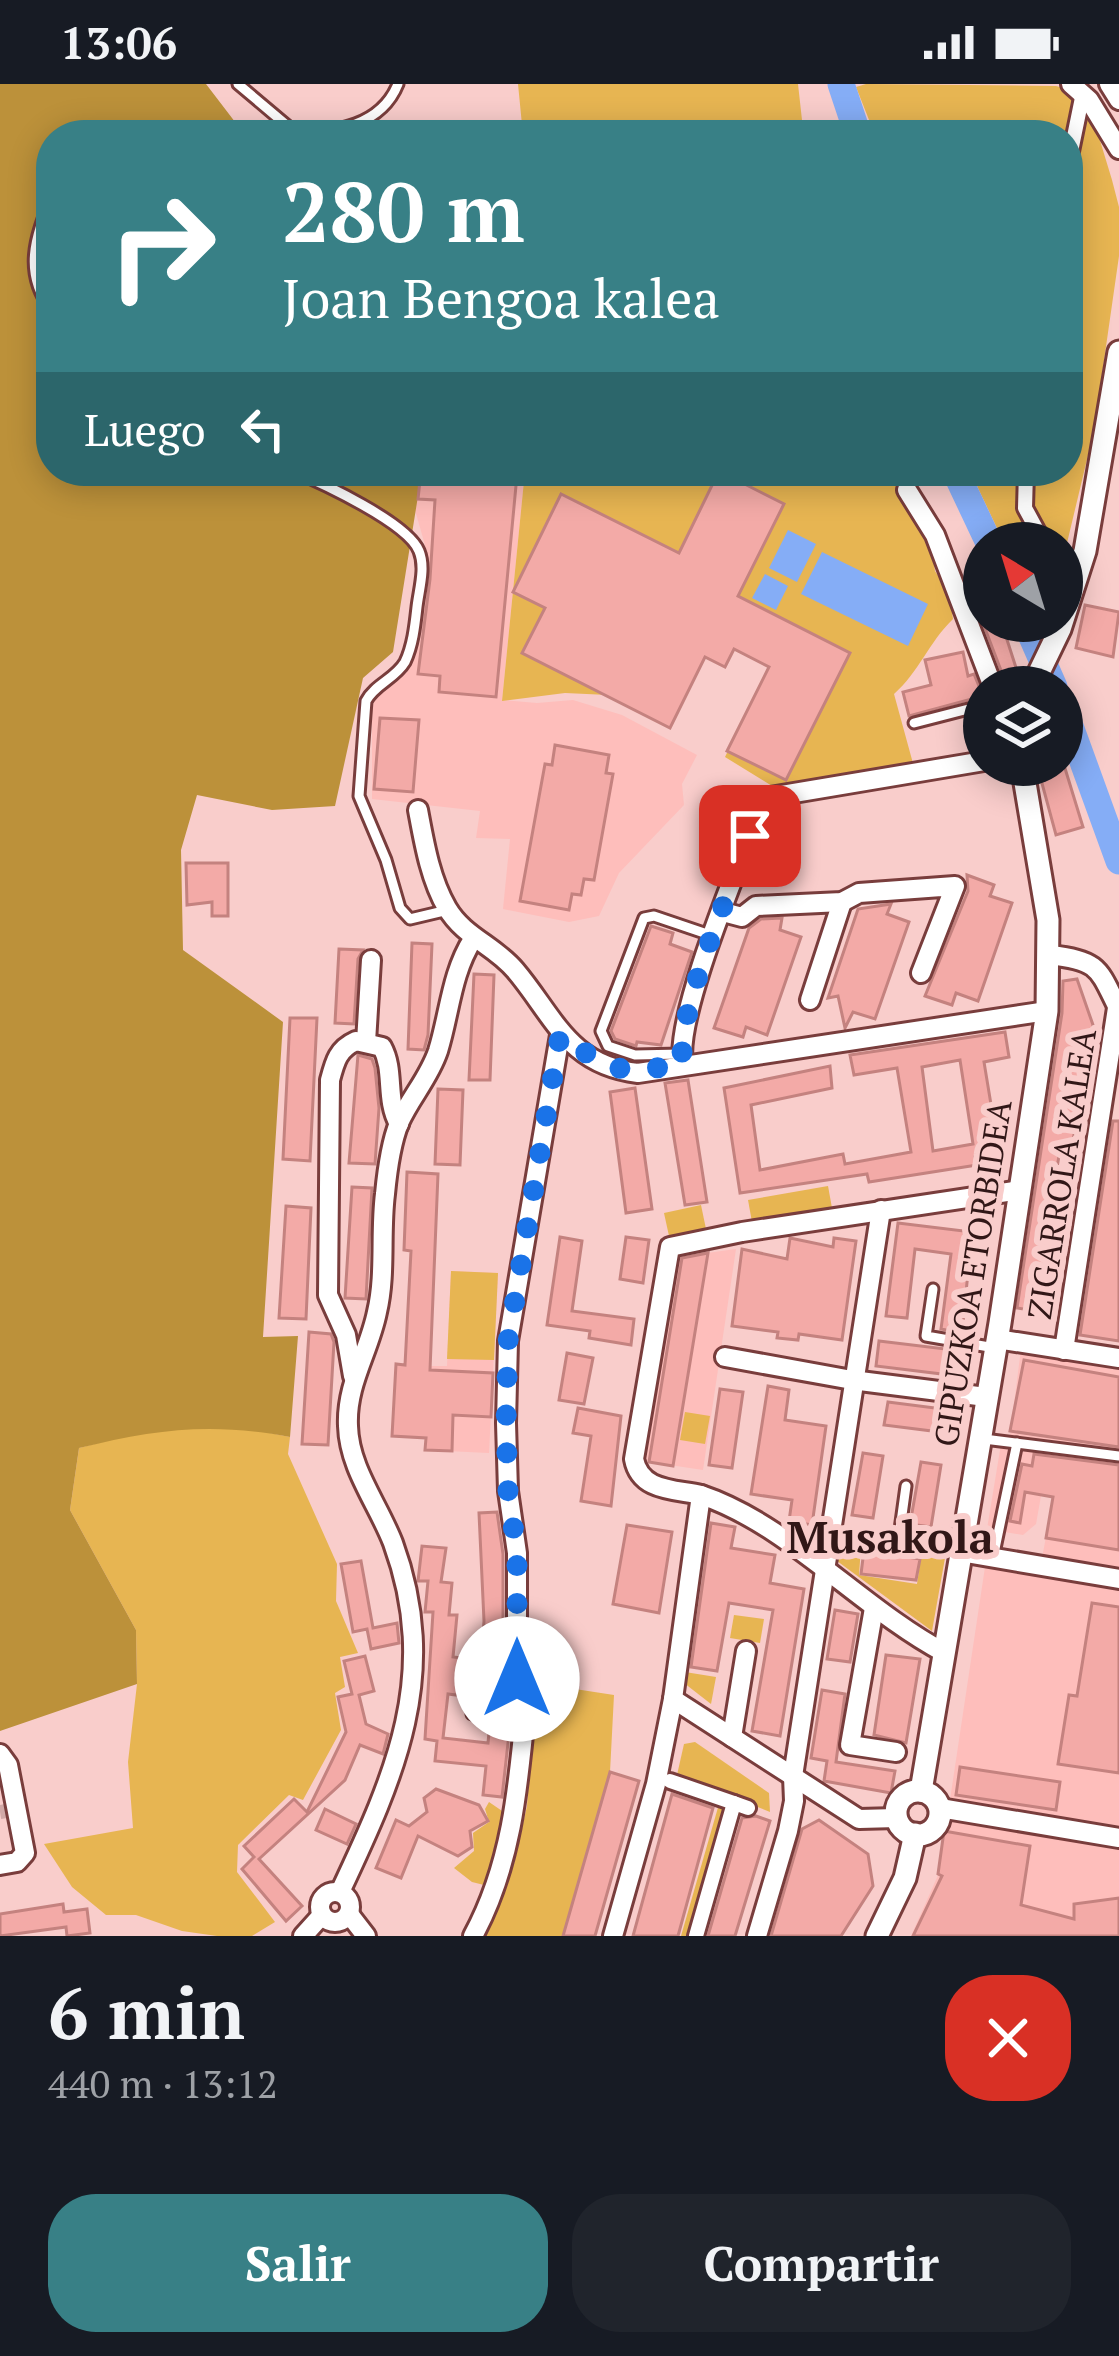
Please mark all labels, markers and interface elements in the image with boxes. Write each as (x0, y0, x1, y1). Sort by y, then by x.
text: 13:06 (60, 12, 177, 72)
text: 280 m (282, 155, 525, 266)
icon: right (84, 168, 240, 324)
text: Joan Bengoa kalea (282, 262, 720, 333)
icon: left (230, 396, 296, 462)
text: Luego (84, 399, 206, 459)
north arrow (963, 522, 1083, 642)
map controls (963, 522, 1083, 786)
button: layers (963, 666, 1083, 786)
pin (699, 785, 801, 887)
icon: arrive (717, 803, 783, 869)
street label: ZIGARROLA KALEA (1017, 1025, 1105, 1322)
street label: GIPUZKOA ETORBIDEA (923, 1096, 1021, 1449)
district label: Musakola (786, 1506, 994, 1566)
position arrow (454, 1616, 580, 1742)
text: 6 min (48, 1964, 245, 2060)
button: close (945, 1975, 1071, 2101)
text: 440 m · 13:12 (48, 2057, 278, 2109)
button: Salir (48, 2194, 548, 2332)
button: Compartir (572, 2194, 1071, 2332)

